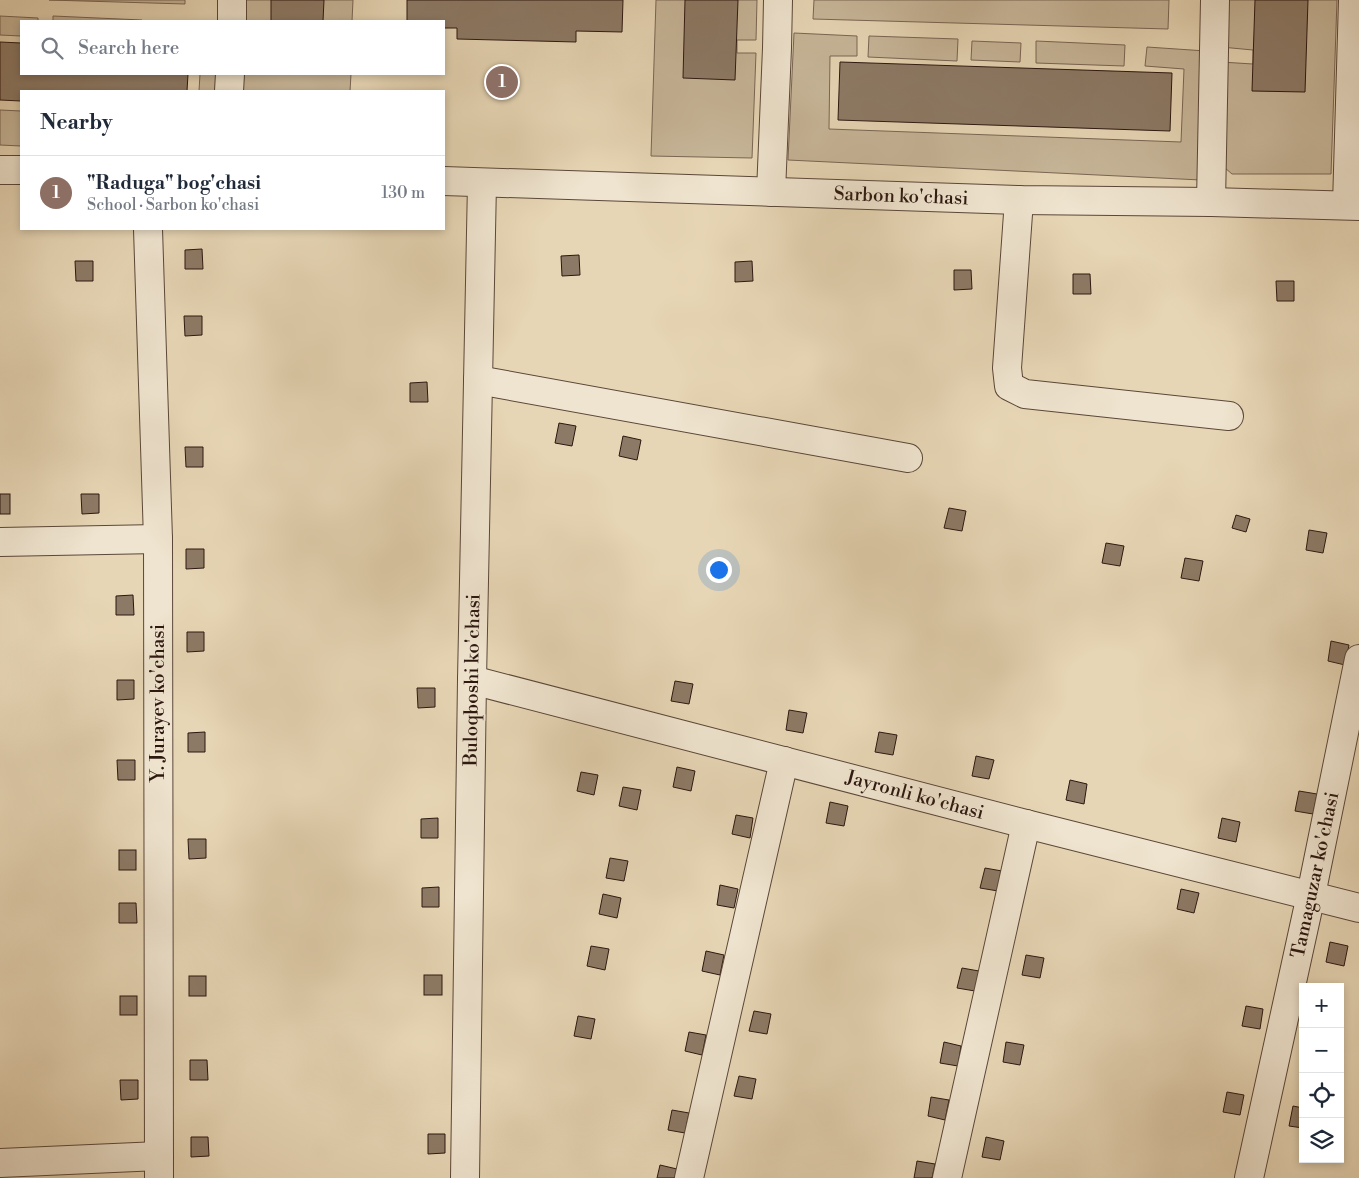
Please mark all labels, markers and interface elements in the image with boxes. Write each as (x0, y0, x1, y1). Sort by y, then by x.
search box (20, 20, 445, 75)
icon: search (38, 34, 66, 62)
text: Search here (78, 36, 179, 60)
pin: 1 (486, 63, 518, 101)
text: Nearby (40, 110, 113, 136)
text: "Raduga" bog'chasi (87, 171, 261, 195)
street label: Sarbon ko'chasi (833, 182, 969, 210)
text: 1 (52, 183, 60, 203)
text: 130 m (381, 183, 425, 203)
text: School · Sarbon ko'chasi (87, 195, 259, 215)
your location (706, 557, 732, 583)
street label: Buloqboshi ko'chasi (458, 594, 486, 767)
street label: Y. Jurayev ko'chasi (146, 624, 170, 783)
street label: Jayronli ko'chasi (842, 765, 987, 825)
street label: Tamaguzar ko'chasi (1286, 790, 1344, 960)
map controls (1299, 983, 1344, 1163)
button: + (1299, 983, 1344, 1028)
button: − (1299, 1028, 1344, 1073)
button: locate (1299, 1073, 1344, 1118)
button: layers (1299, 1118, 1344, 1163)

